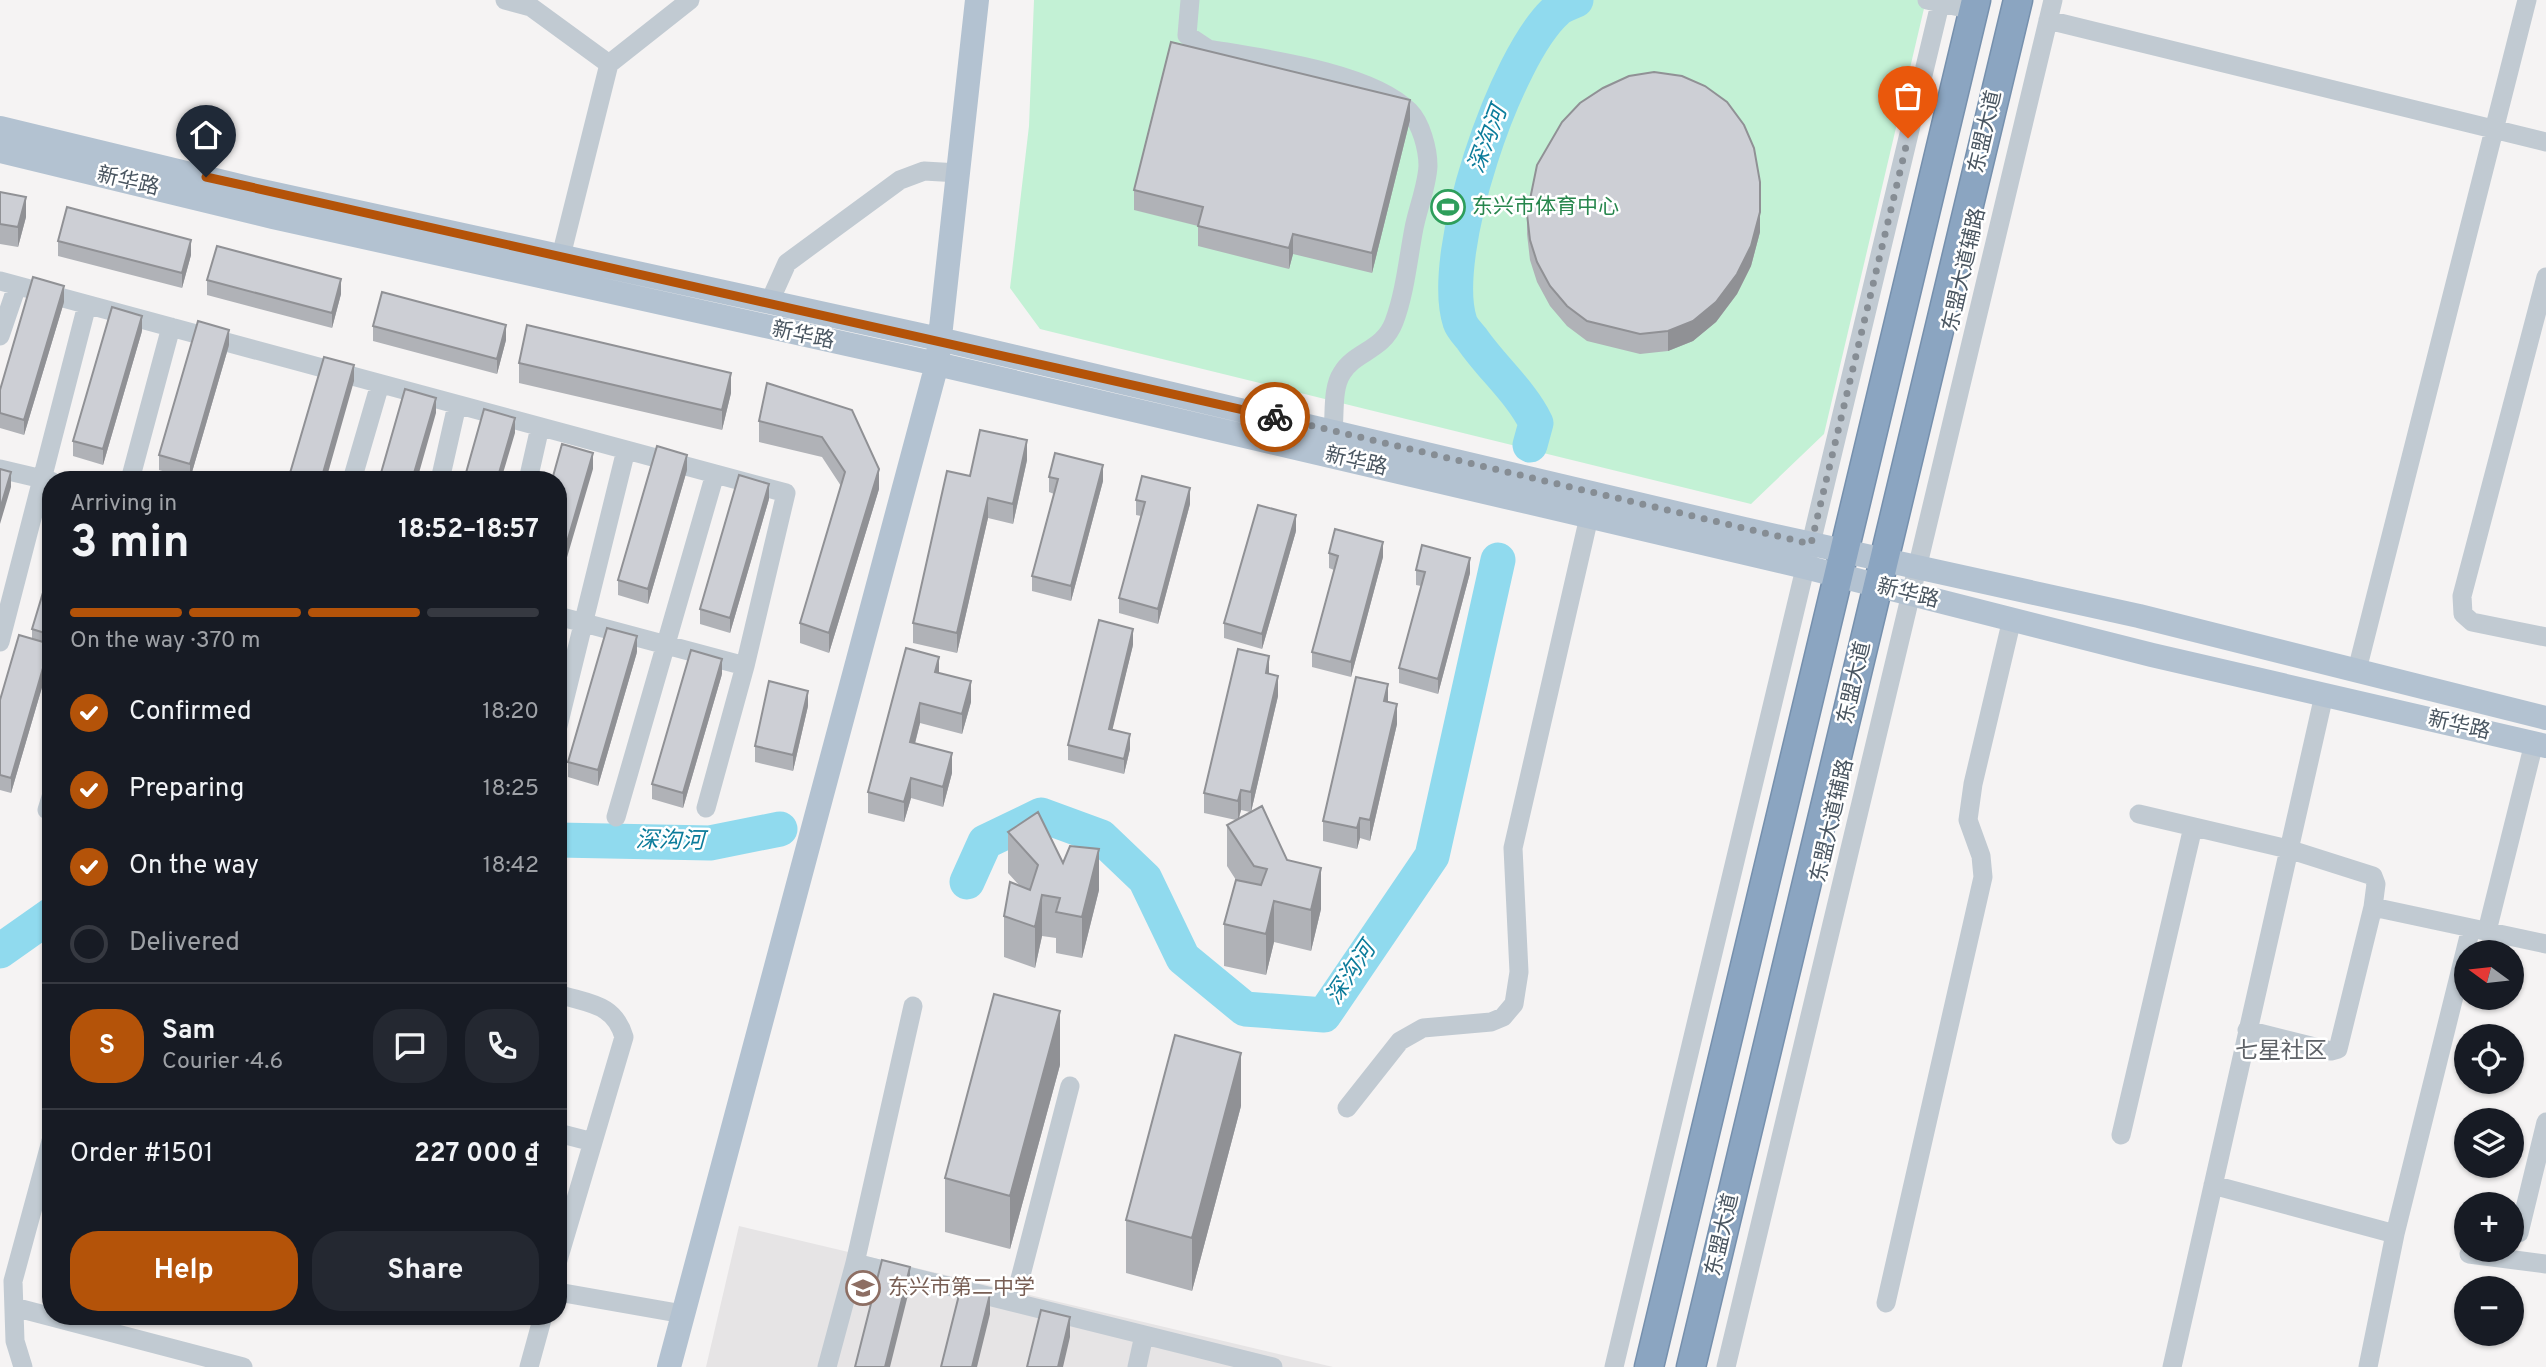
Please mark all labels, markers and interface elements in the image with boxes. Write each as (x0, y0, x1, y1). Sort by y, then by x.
pin (1878, 66, 1938, 138)
icon: bag (1889, 77, 1927, 115)
street label: 东盟大道 (1963, 88, 2009, 176)
water label: 深沟河 (1463, 99, 1516, 177)
pin (176, 105, 236, 177)
icon: home (187, 116, 225, 154)
street label: 新华路 (94, 162, 162, 202)
sports icon: 东兴市体育中心 (1429, 188, 1467, 226)
place label: 东兴市体育中心 (1472, 194, 1619, 221)
street label: 东盟大道辅路 (1938, 206, 1992, 334)
street label: 新华路 (769, 316, 837, 356)
courier (1240, 382, 1310, 452)
icon: bike (1256, 398, 1294, 436)
street label: 新华路 (1322, 442, 1390, 482)
text: Arriving in (70, 490, 177, 519)
text: 18:52–18:57 (398, 514, 539, 547)
text: 3 min (70, 515, 190, 574)
street label: 新华路 (1874, 573, 1942, 615)
text: On the way · 370 m (70, 627, 260, 656)
street label: 东盟大道 (1832, 639, 1878, 727)
icon: check (70, 694, 108, 732)
text: Confirmed (129, 696, 252, 729)
text: 18:20 (482, 698, 539, 727)
street label: 新华路 (2425, 706, 2493, 746)
street label: 东盟大道辅路 (1806, 757, 1860, 885)
icon: check (70, 771, 108, 809)
text: Preparing (129, 773, 244, 806)
text: 18:25 (483, 775, 539, 804)
water label: 深沟河 (635, 827, 709, 857)
icon: check (70, 848, 108, 886)
text: On the way (129, 850, 259, 883)
text: 18:42 (483, 852, 539, 881)
text: Delivered (129, 927, 240, 960)
water label: 深沟河 (1321, 934, 1386, 1011)
north arrow (2454, 940, 2524, 1010)
map controls (2454, 940, 2524, 1346)
button: chat (373, 1009, 447, 1083)
button: phone (465, 1009, 539, 1083)
text: Sam (162, 1015, 215, 1048)
button: locate (2454, 1024, 2524, 1094)
text: S (99, 1030, 115, 1063)
district label: 七星社区 (2235, 1038, 2327, 1067)
text: Courier · 4.6 (162, 1048, 283, 1077)
button: layers (2454, 1108, 2524, 1178)
text: Order #1501 (70, 1138, 214, 1171)
text: 227 000 ₫ (414, 1138, 539, 1171)
street label: 东盟大道 (1700, 1191, 1746, 1279)
button: + (2454, 1192, 2524, 1262)
button: Help (70, 1231, 298, 1311)
button: Share (312, 1231, 539, 1311)
school or university icon: 东兴市第二中学 (844, 1269, 882, 1307)
place label: 东兴市第二中学 (888, 1275, 1035, 1302)
button: − (2454, 1276, 2524, 1346)

